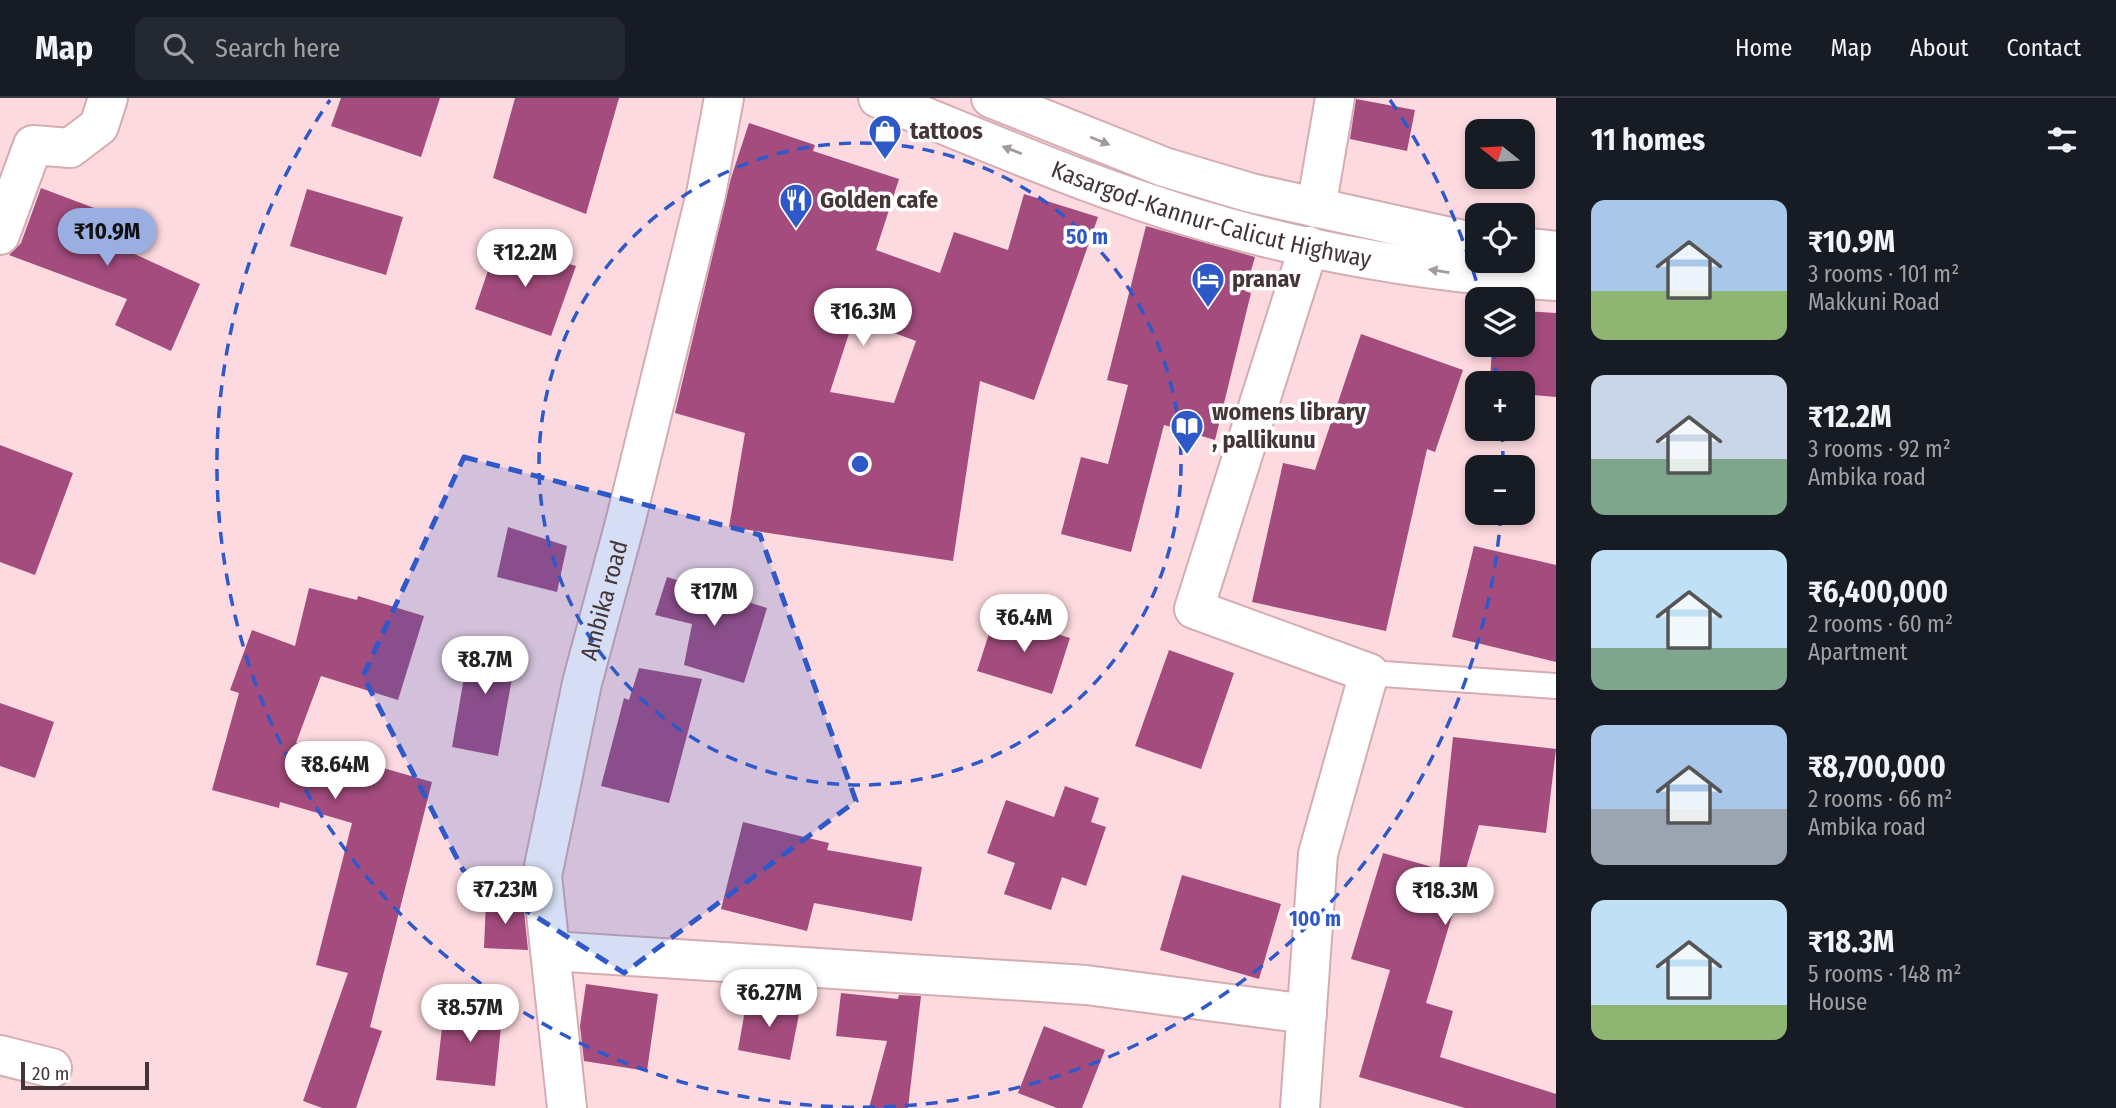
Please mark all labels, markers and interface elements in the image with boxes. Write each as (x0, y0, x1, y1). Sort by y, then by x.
search box (135, 17, 625, 80)
text: Map (35, 28, 93, 68)
icon: search (159, 29, 197, 67)
text: Search here (215, 33, 340, 64)
text: Home (1735, 34, 1792, 62)
text: Map (1830, 34, 1872, 62)
text: About (1910, 34, 1968, 62)
text: Contact (2006, 34, 2081, 62)
shop icon: tattoos (866, 112, 904, 161)
place label: tattoos (910, 117, 983, 145)
north arrow (1465, 119, 1535, 189)
map controls (1465, 119, 1535, 525)
icon: filters (2043, 121, 2081, 159)
text: 11 homes (1591, 122, 1705, 158)
one-way arrow (1090, 136, 1111, 147)
one-way arrow (1001, 144, 1022, 155)
street label: Kasargod-Kannur-Calicut Highway (1047, 155, 1374, 273)
restaurant icon: Golden cafe (777, 181, 815, 230)
place label: Golden cafe (820, 186, 938, 214)
button: locate (1465, 203, 1535, 273)
pin: ₹10.9M (50, 208, 164, 268)
text: ₹10.9M (74, 217, 140, 245)
text: 50 m (1066, 224, 1108, 250)
text: ₹10.9M (1808, 224, 1895, 260)
icon: home (1647, 228, 1731, 312)
pin: ₹12.2M (468, 230, 582, 289)
text: ₹12.2M (493, 238, 557, 266)
hotel icon: pranav (1189, 260, 1227, 309)
text: 3 rooms · 101 m² (1808, 260, 1959, 288)
place label: pranav (1232, 265, 1301, 293)
one-way arrow (1428, 265, 1450, 276)
button: layers (1465, 287, 1535, 357)
pin: ₹16.3M (806, 288, 920, 348)
text: Makkuni Road (1808, 288, 1940, 316)
text: ₹16.3M (830, 297, 896, 325)
button: + (1465, 371, 1535, 441)
place label: womens library , pallikunu (1212, 398, 1366, 454)
text: ₹12.2M (1808, 399, 1892, 435)
icon: home (1647, 403, 1731, 487)
library icon: womens library , pallikunu (1168, 407, 1206, 456)
text: 3 rooms · 92 m² (1808, 435, 1951, 463)
centre of rings (848, 452, 872, 476)
button: − (1465, 455, 1535, 525)
text: Ambika road (1808, 463, 1926, 491)
street label: Ambika road (575, 537, 634, 663)
pin: ₹17M (673, 568, 755, 628)
text: ₹6,400,000 (1808, 574, 1948, 610)
text: ₹17M (690, 577, 738, 605)
icon: home (1647, 578, 1731, 662)
pin: ₹6.4M (975, 594, 1073, 654)
text: ₹6.4M (996, 603, 1052, 631)
text: 2 rooms · 60 m² (1808, 610, 1953, 638)
pin: ₹8.7M (436, 636, 534, 696)
text: Apartment (1808, 638, 1908, 666)
text: ₹8.7M (458, 645, 512, 673)
pin: ₹8.64M (278, 742, 392, 801)
text: ₹8,700,000 (1808, 749, 1946, 785)
text: ₹8.64M (301, 750, 369, 778)
icon: home (1647, 753, 1731, 837)
text: 2 rooms · 66 m² (1808, 785, 1952, 813)
text: Ambika road (1808, 813, 1926, 841)
pin: ₹7.23M (448, 866, 562, 926)
pin: ₹18.3M (1388, 868, 1502, 927)
text: ₹7.23M (473, 875, 537, 903)
text: ₹18.3M (1412, 876, 1478, 904)
text: 100 m (1289, 906, 1341, 932)
text: ₹18.3M (1808, 924, 1894, 960)
icon: home (1647, 928, 1731, 1012)
text: 5 rooms · 148 m² (1808, 960, 1962, 988)
pin: ₹6.27M (712, 970, 826, 1029)
text: ₹6.27M (736, 978, 802, 1006)
pin: ₹8.57M (413, 984, 527, 1044)
text: House (1808, 988, 1867, 1016)
text: ₹8.57M (437, 993, 503, 1021)
scale bar (21, 1059, 149, 1091)
text: 20 m (32, 1062, 69, 1085)

